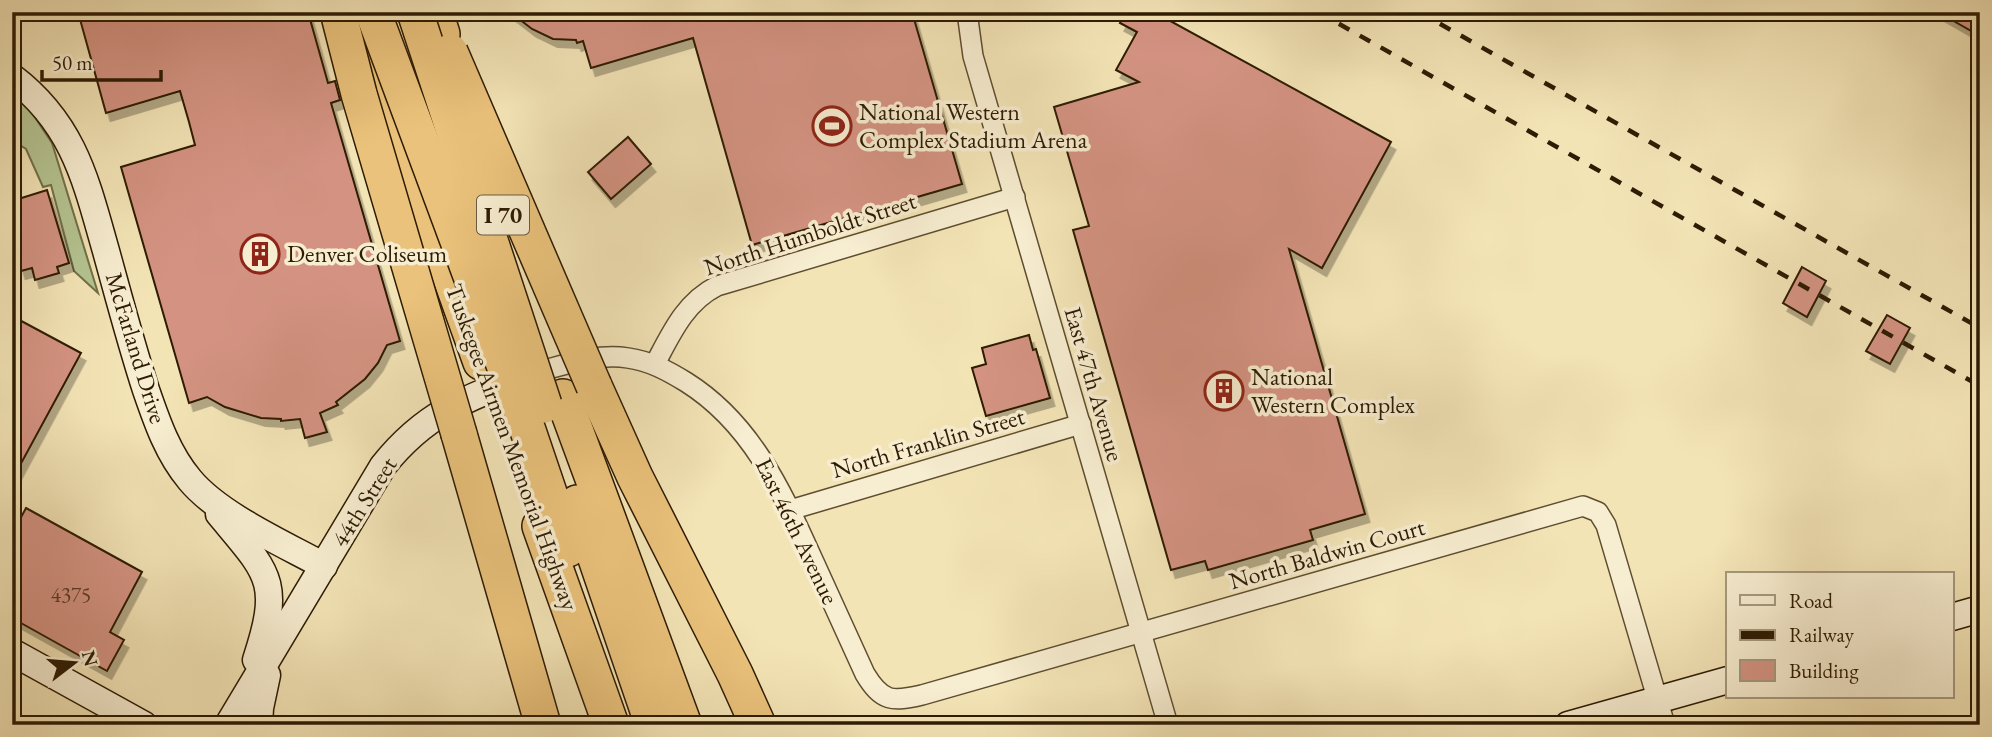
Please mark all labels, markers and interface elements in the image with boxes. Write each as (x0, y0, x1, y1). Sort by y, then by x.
scale bar (42, 38, 161, 82)
text: 50 m (52, 49, 93, 76)
place label: National Western Complex Stadium Arena (859, 96, 1088, 155)
sports icon: National Western Complex Stadium Arena (811, 105, 853, 147)
street label: North Humboldt Street (700, 184, 920, 282)
road number: I 70 (477, 196, 529, 234)
building icon: Denver Coliseum (239, 233, 281, 275)
place label: Denver Coliseum (287, 238, 448, 269)
street label: McFarland Drive (99, 269, 174, 427)
street label: Tuskegee Airmen Memorial Highway (439, 279, 586, 615)
street label: East 47th Avenue (1058, 303, 1131, 465)
place label: National Western Complex (1251, 361, 1416, 420)
building icon: National Western Complex (1203, 370, 1245, 412)
street label: North Franklin Street (828, 400, 1028, 485)
street label: 44th Street (324, 451, 404, 553)
street label: East 46th Avenue (749, 452, 846, 609)
street label: North Baldwin Court (1225, 511, 1429, 596)
legend (1726, 572, 1954, 698)
house number: 4375 (51, 581, 91, 608)
text: Road (1789, 587, 1833, 614)
text: Railway (1789, 621, 1855, 648)
north arrow (38, 628, 108, 698)
text: N (76, 648, 104, 670)
text: Building (1789, 657, 1859, 684)

